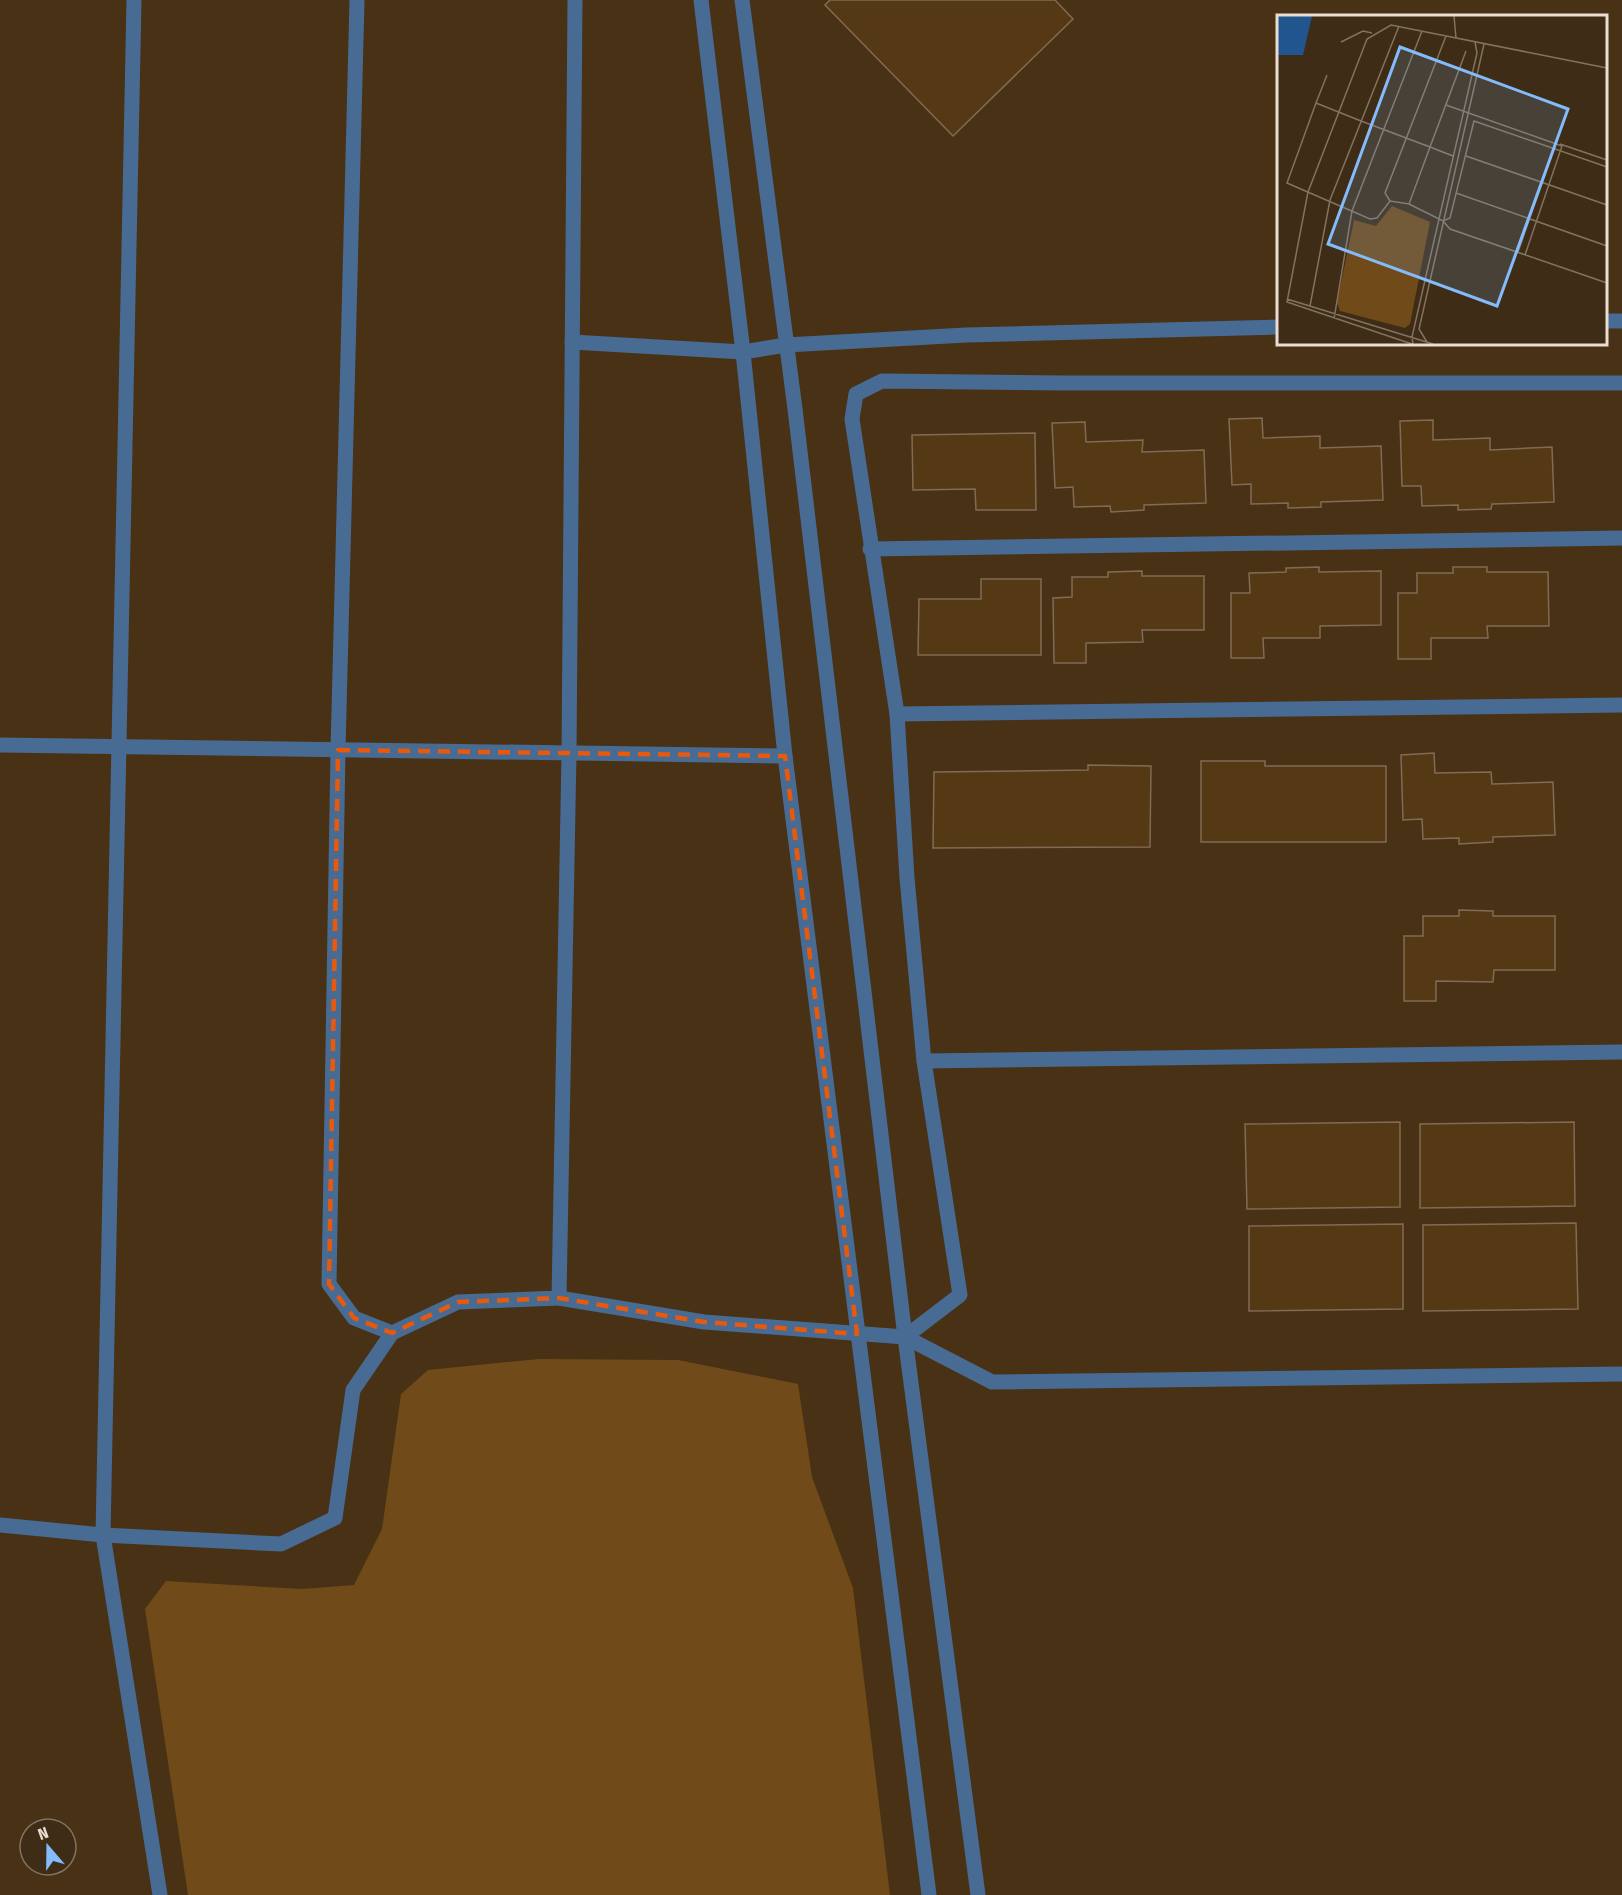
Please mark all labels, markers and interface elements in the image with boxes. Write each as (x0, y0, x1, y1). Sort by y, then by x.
inset map (1277, 15, 1607, 345)
north arrow (18, 1817, 78, 1877)
text: N (35, 1823, 51, 1844)

